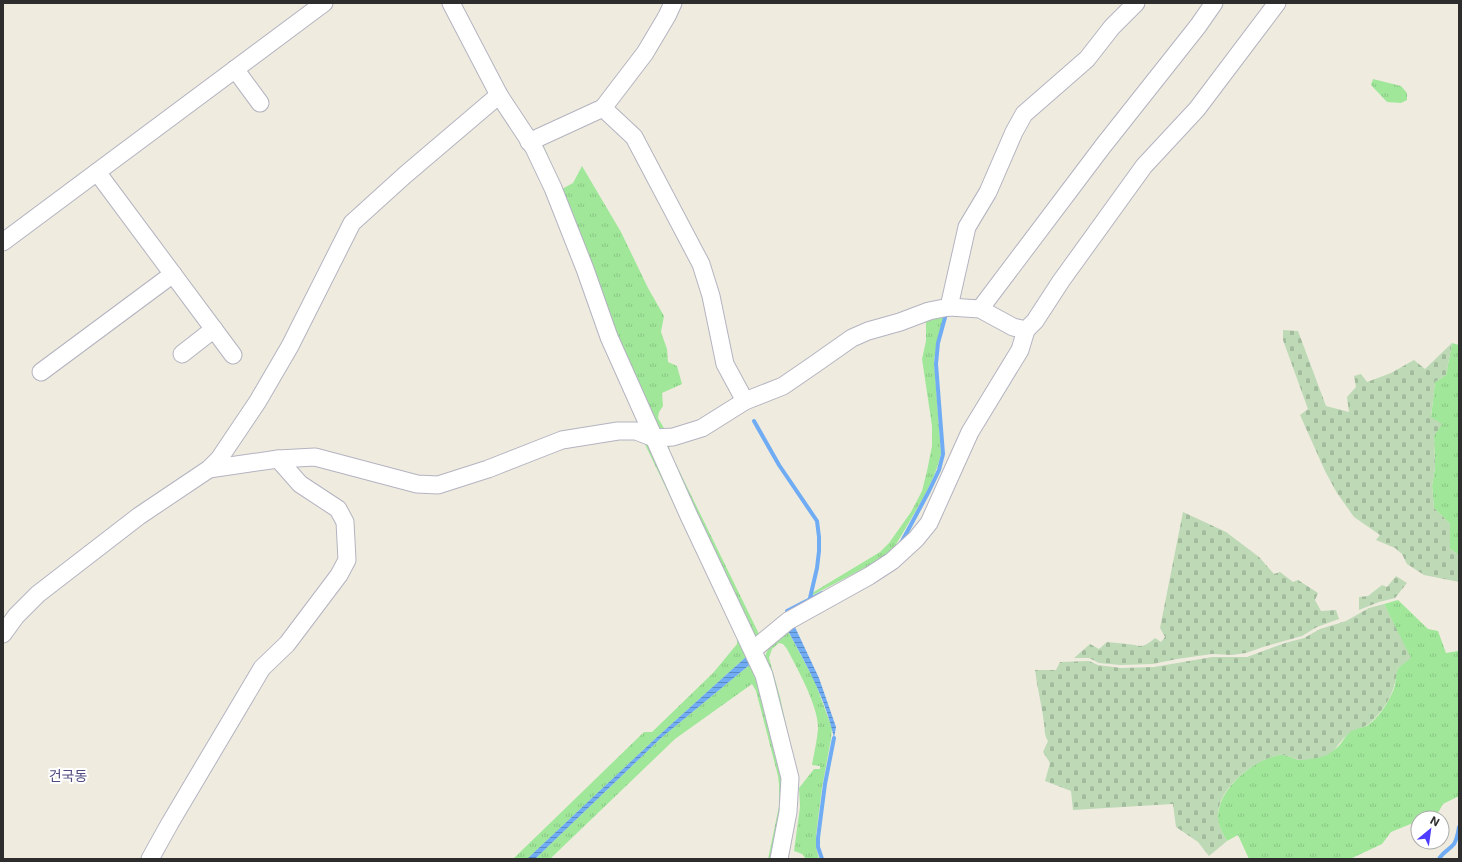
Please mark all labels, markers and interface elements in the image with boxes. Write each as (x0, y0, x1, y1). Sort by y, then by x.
district label: 건국동 (49, 767, 87, 784)
north arrow (1410, 810, 1450, 850)
text: N (1428, 813, 1442, 829)

